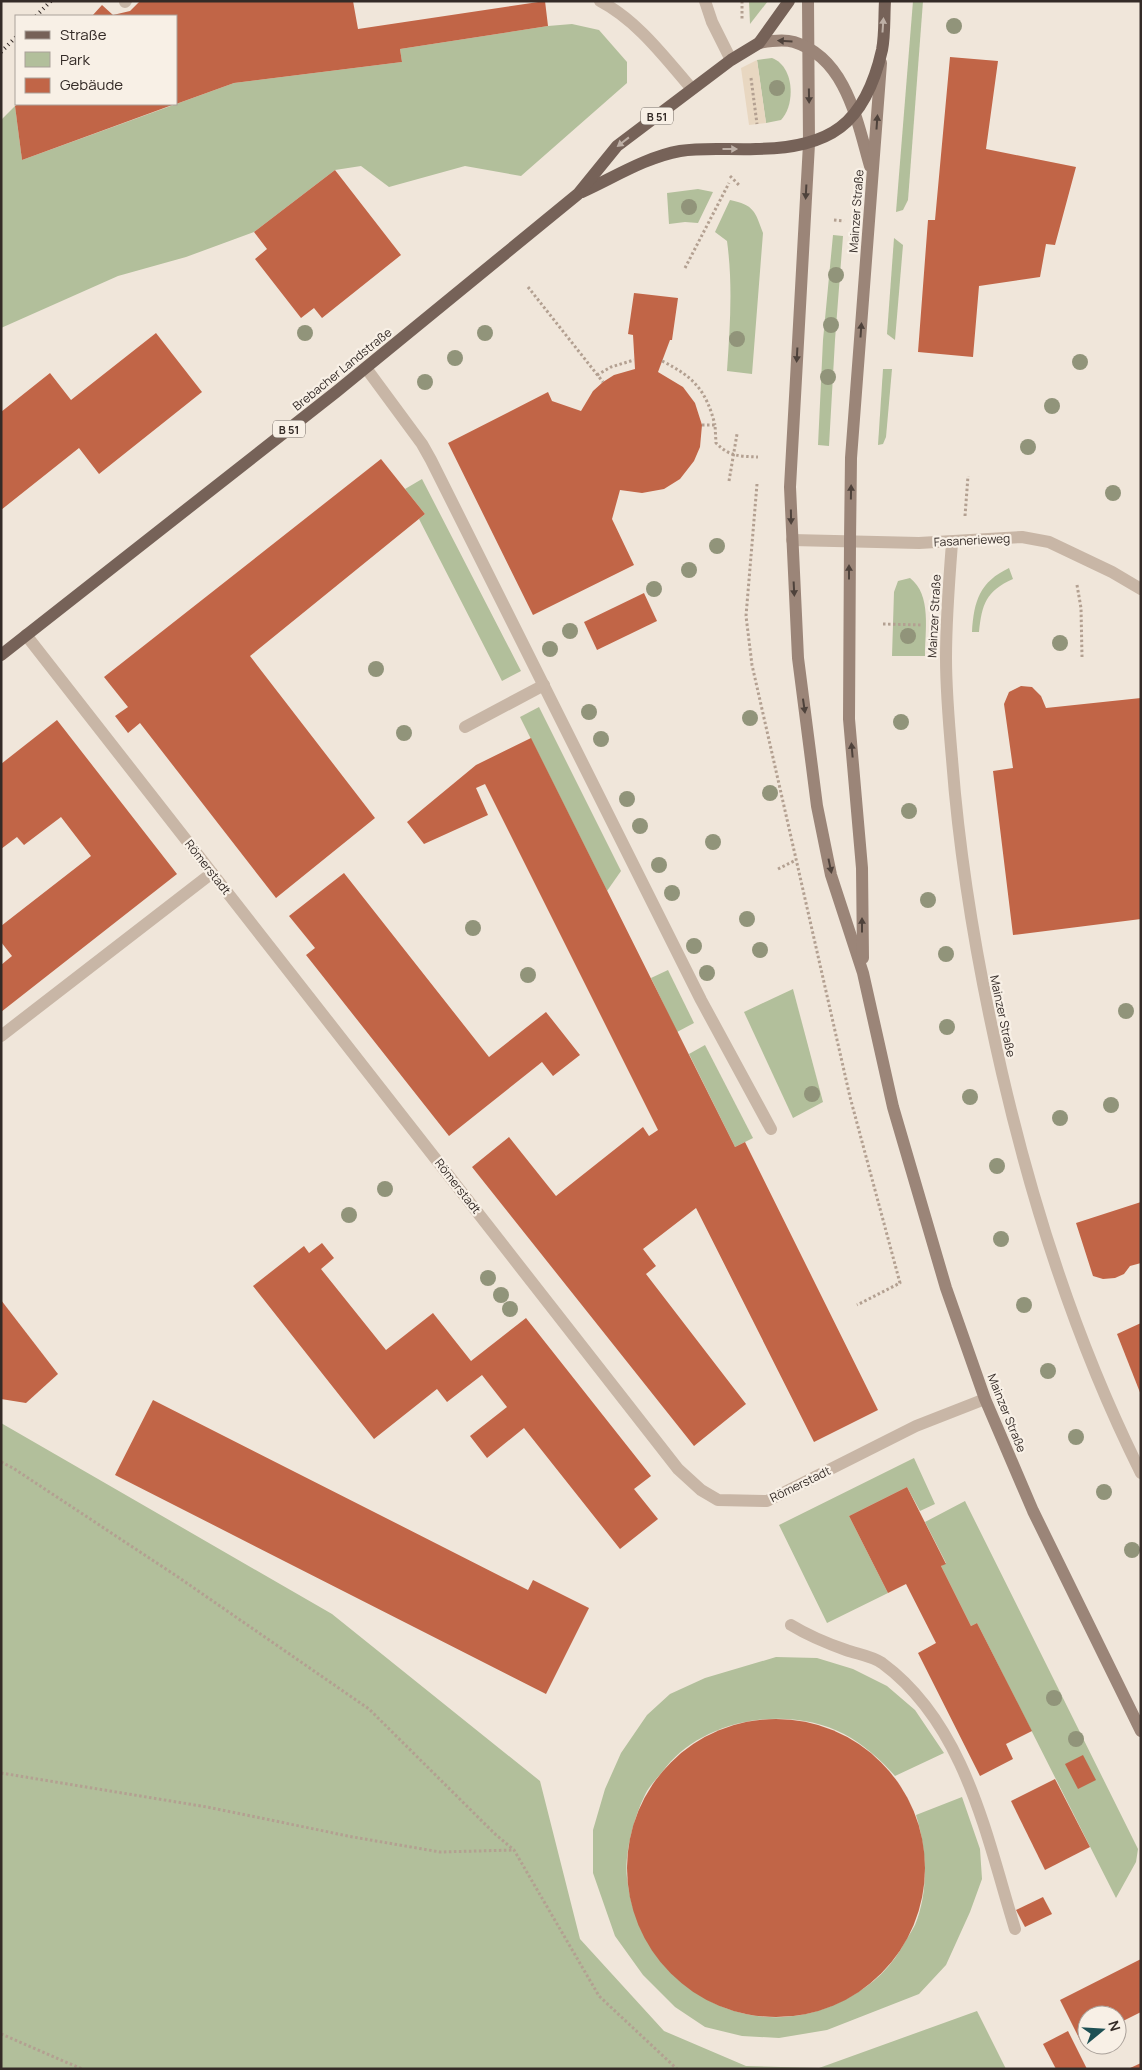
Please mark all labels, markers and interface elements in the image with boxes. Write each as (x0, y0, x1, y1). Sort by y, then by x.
legend (15, 15, 178, 105)
one-way arrow (880, 17, 888, 33)
text: Straße (60, 24, 107, 45)
one-way arrow (776, 37, 792, 45)
text: Park (60, 49, 90, 70)
text: Gebäude (60, 74, 123, 95)
one-way arrow (805, 89, 813, 105)
road number: B 51 (641, 108, 673, 124)
one-way arrow (873, 114, 881, 130)
one-way arrow (617, 136, 630, 147)
one-way arrow (722, 145, 738, 153)
street label: Mainzer Straße (845, 169, 867, 253)
one-way arrow (802, 185, 810, 201)
one-way arrow (857, 322, 865, 338)
street label: Brebacher Landstraße (289, 324, 395, 414)
one-way arrow (792, 347, 800, 363)
road number: B 51 (273, 420, 305, 438)
one-way arrow (847, 484, 855, 500)
one-way arrow (787, 509, 795, 525)
street label: Fasanerieweg (933, 530, 1011, 550)
one-way arrow (845, 564, 853, 580)
street label: Mainzer Straße (923, 574, 945, 658)
one-way arrow (790, 581, 798, 597)
one-way arrow (800, 698, 808, 714)
one-way arrow (847, 742, 855, 758)
street label: Römerstadt (181, 836, 235, 898)
one-way arrow (826, 859, 834, 875)
one-way arrow (858, 916, 866, 932)
street label: Mainzer Straße (986, 973, 1020, 1059)
street label: Römerstadt (431, 1155, 485, 1217)
street label: Mainzer Straße (983, 1371, 1031, 1455)
street label: Römerstadt (767, 1462, 833, 1506)
north arrow (1077, 2005, 1127, 2055)
text: N (1104, 2018, 1125, 2034)

